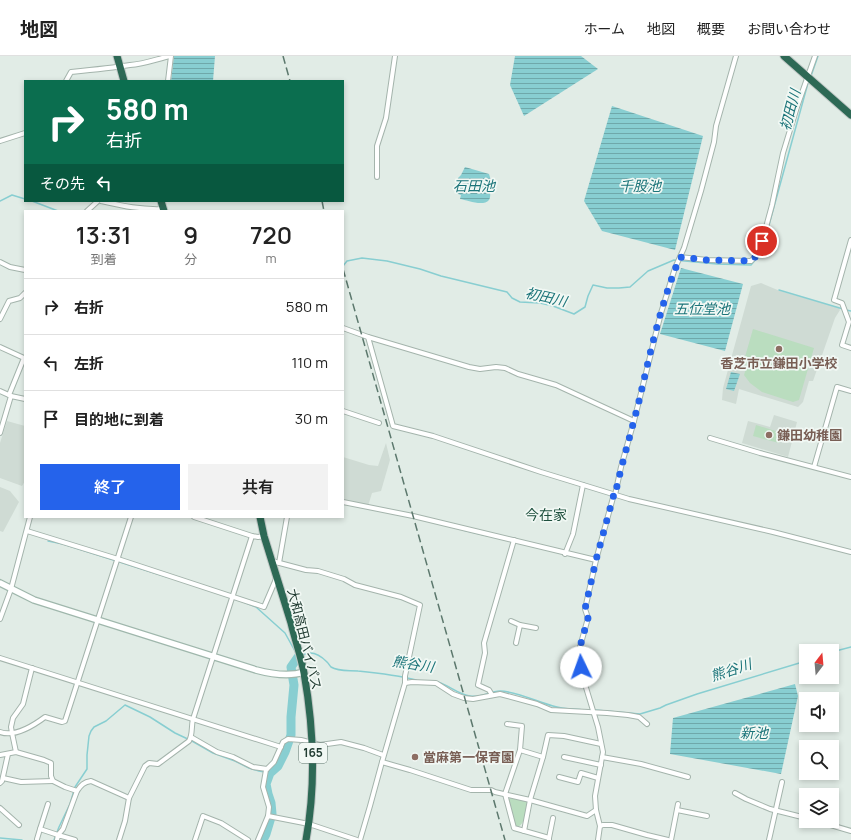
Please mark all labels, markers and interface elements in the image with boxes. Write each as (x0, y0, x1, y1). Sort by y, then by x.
text: 地図 (20, 16, 58, 42)
text: ホーム (583, 19, 625, 38)
text: 地図 (647, 19, 675, 38)
text: 概要 (697, 19, 725, 38)
text: お問い合わせ (747, 19, 831, 38)
water label: 初田川 (775, 85, 805, 133)
text: 580 m (106, 90, 189, 128)
icon: right (40, 96, 92, 148)
text: 右折 (106, 128, 142, 152)
icon: left (93, 172, 115, 194)
text: その先 (40, 173, 85, 194)
water label: 石田池 (453, 176, 497, 195)
water label: 千股池 (619, 176, 663, 195)
text: 13:31 (76, 218, 131, 251)
text: 9 (183, 218, 198, 251)
text: 720 (250, 218, 292, 251)
pin (745, 224, 779, 258)
icon: arrive (751, 230, 773, 252)
text: m (266, 249, 277, 267)
text: 到着 (91, 250, 117, 268)
text: 分 (184, 250, 197, 268)
water label: 初田川 (524, 283, 571, 311)
icon: right (40, 296, 62, 318)
text: 580 m (286, 296, 328, 317)
text: 右折 (74, 297, 104, 318)
water label: 五位堂池 (674, 299, 732, 318)
marker: 香芝市立鎌田小学校 (774, 344, 784, 354)
icon: left (40, 352, 62, 374)
text: 110 m (291, 352, 328, 373)
text: 左折 (74, 353, 104, 374)
place label: 香芝市立鎌田小学校 (720, 354, 838, 372)
icon: arrive (40, 408, 62, 430)
text: 30 m (295, 408, 328, 429)
text: 目的地に到着 (74, 409, 164, 430)
place label: 鎌田幼稚園 (777, 426, 842, 444)
marker: 鎌田幼稚園 (764, 430, 774, 440)
button: 終了 (40, 464, 180, 510)
button: 共有 (188, 464, 328, 510)
district label: 今在家 (525, 505, 567, 524)
street label: 大和高田バイパス (284, 586, 326, 692)
north arrow (799, 644, 839, 684)
map controls (799, 644, 839, 828)
position arrow (560, 646, 602, 688)
water label: 熊谷川 (391, 651, 437, 676)
water label: 熊谷川 (708, 653, 756, 685)
button: sound (799, 692, 839, 732)
water label: 新池 (740, 723, 770, 742)
button: search (799, 740, 839, 780)
road number: 165 (299, 743, 327, 763)
place label: 當麻第一保育園 (423, 748, 514, 766)
marker: 當麻第一保育園 (410, 752, 420, 762)
button: layers (799, 788, 839, 828)

